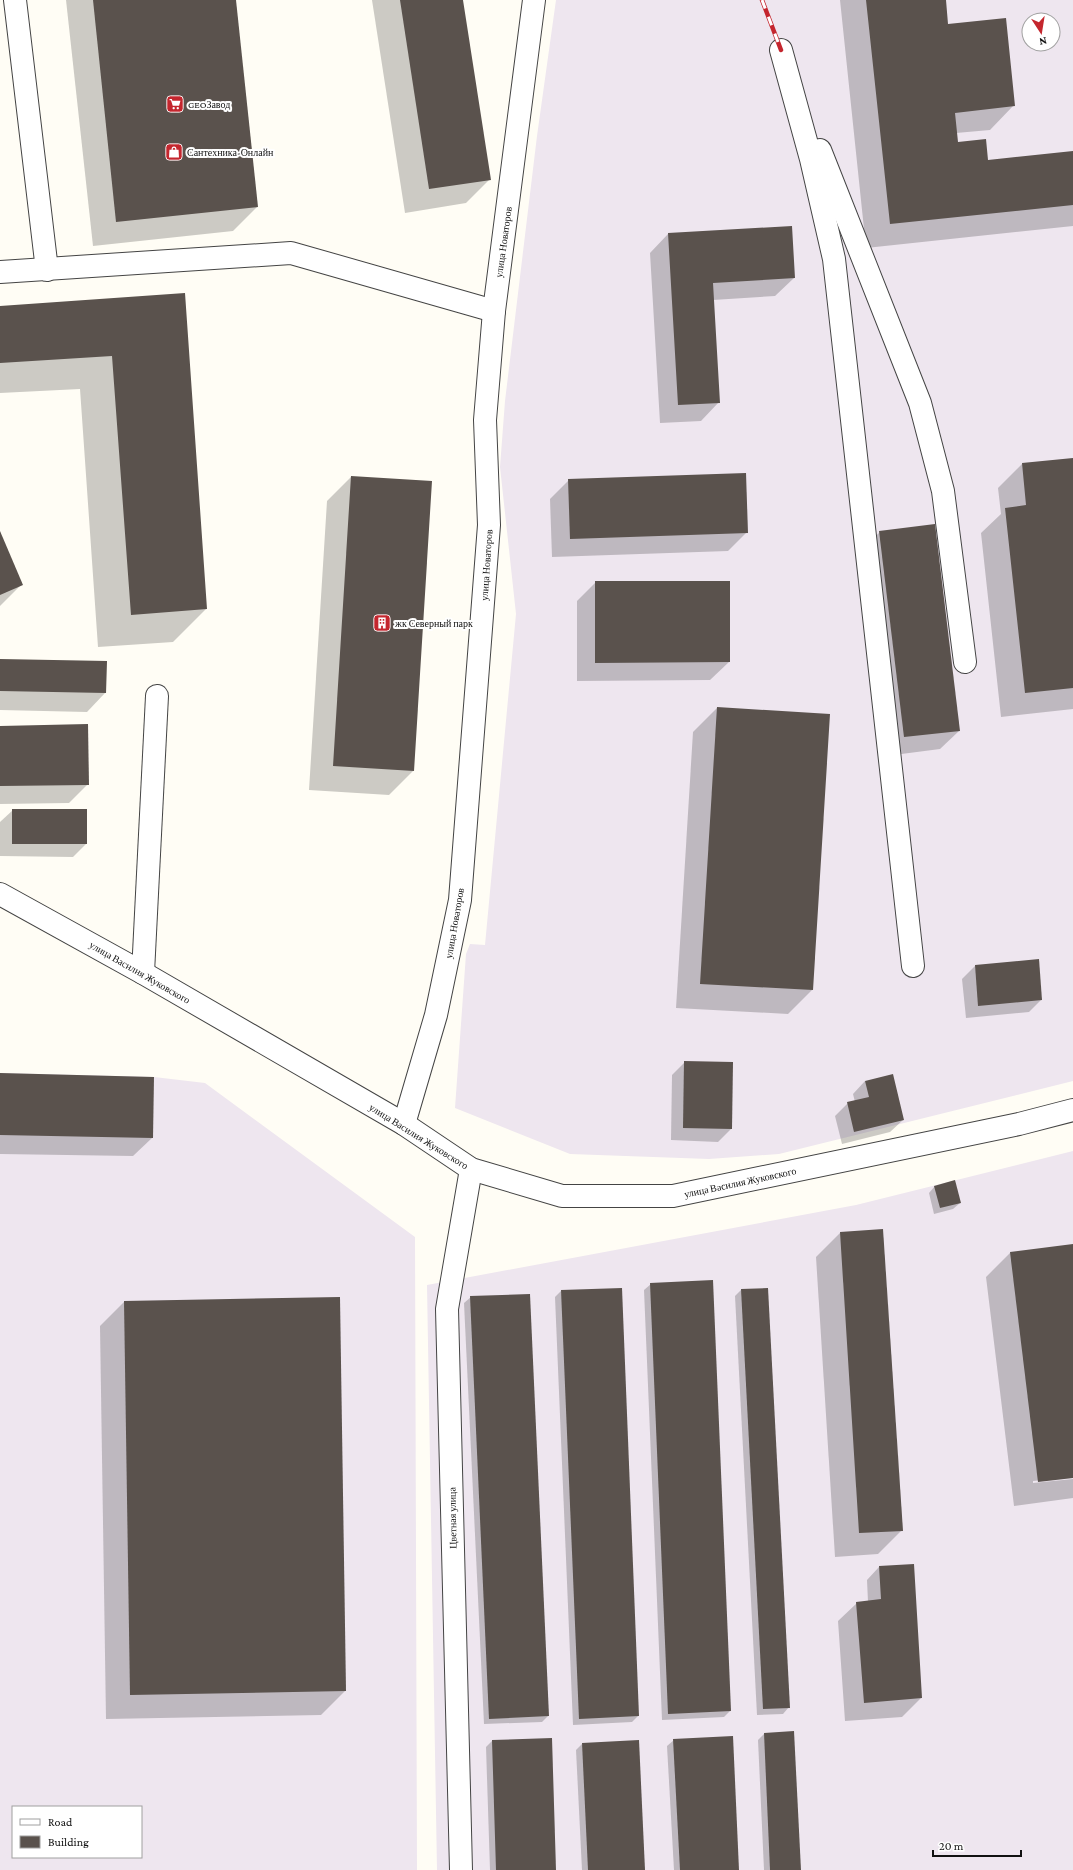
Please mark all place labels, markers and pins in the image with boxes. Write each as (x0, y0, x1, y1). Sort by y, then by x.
supermarket icon: GEOЗавод (165, 94, 185, 114)
place label: GEOЗавод (188, 99, 230, 110)
shop icon: Сантехника-Онлайн (164, 142, 184, 162)
place label: Сантехника-Онлайн (187, 147, 274, 158)
building icon: жк Северный парк (372, 613, 392, 633)
place label: жк Северный парк (394, 618, 473, 629)

